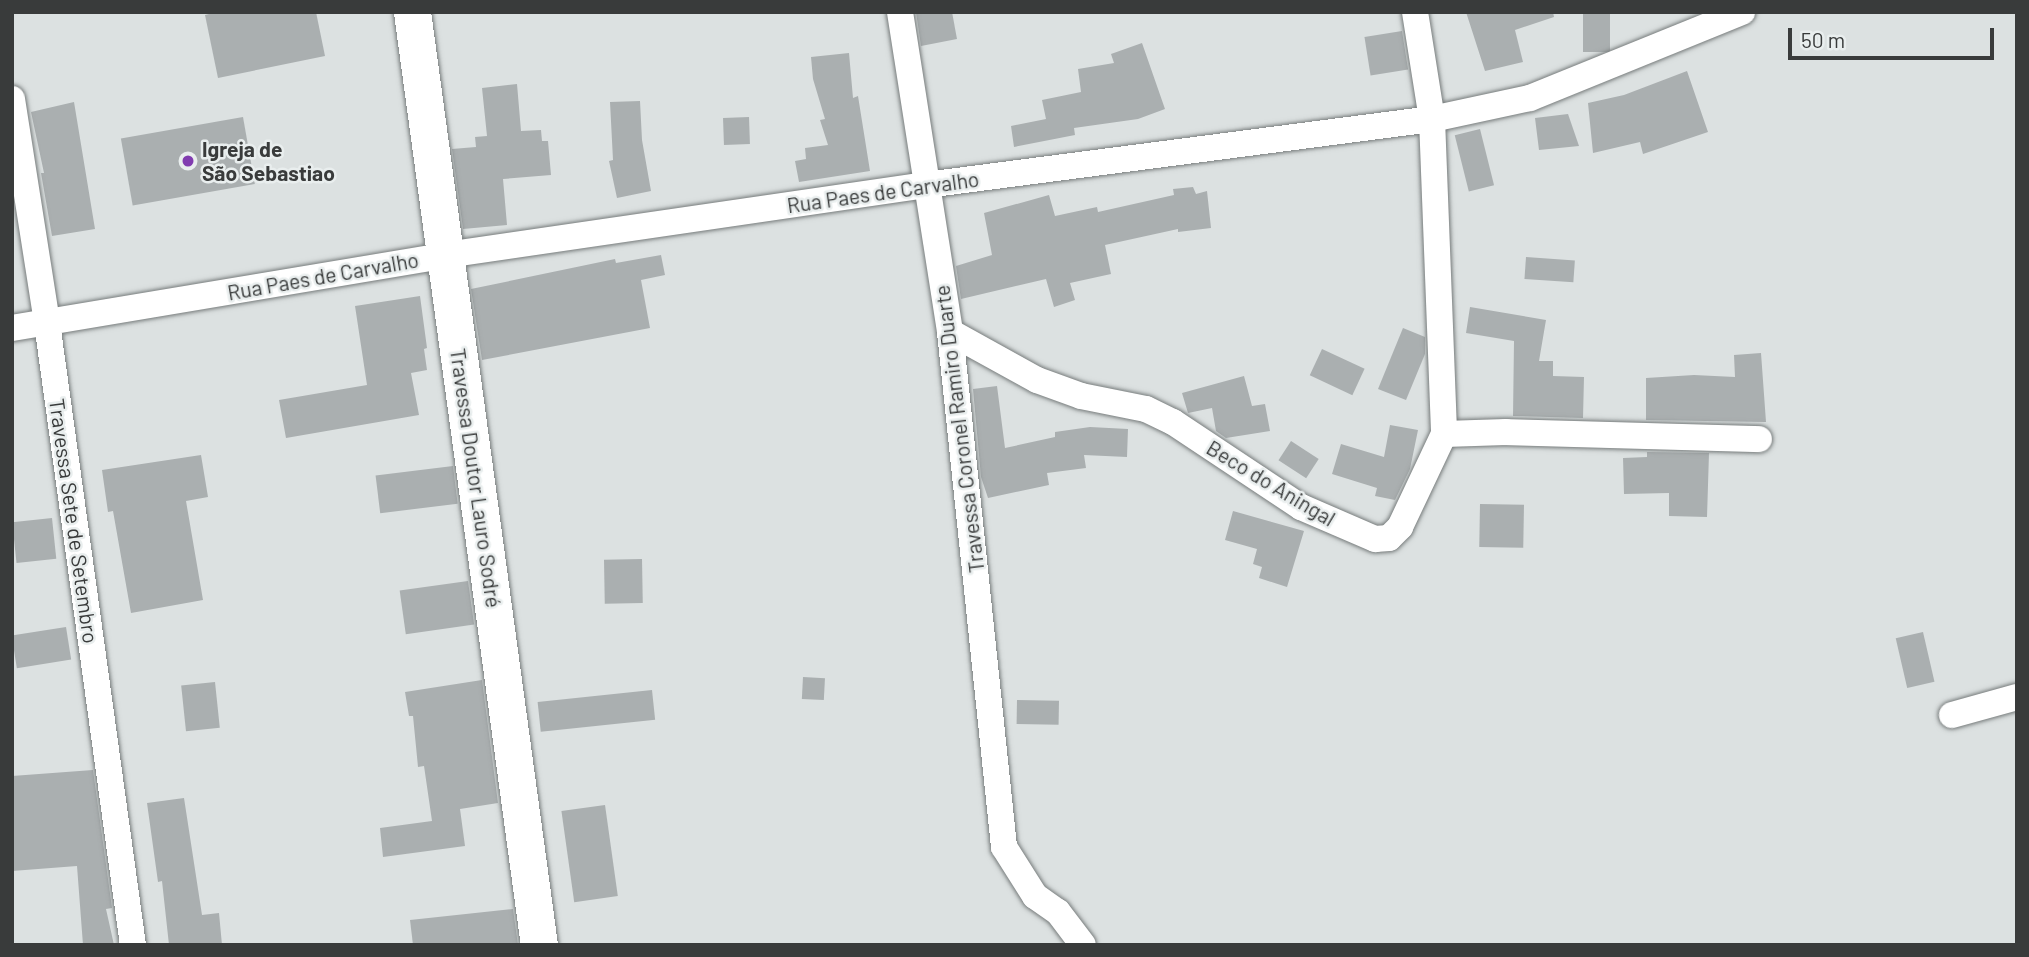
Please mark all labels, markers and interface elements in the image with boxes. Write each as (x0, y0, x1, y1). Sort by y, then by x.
scale bar (1791, 14, 1997, 58)
text: 50 m (1801, 27, 1845, 52)
place label: Igreja de São Sebastiao (202, 136, 335, 186)
marker: Igreja de São Sebastiao (180, 153, 196, 169)
street label: Rua Paes de Carvalho (785, 166, 981, 218)
street label: Rua Paes de Carvalho (225, 247, 421, 305)
street label: Travessa Coronel Ramiro Duarte (929, 284, 989, 574)
street label: Travessa Doutor Lauro Sodré (445, 347, 507, 609)
street label: Travessa Sete de Setembro (44, 397, 104, 645)
street label: Beco do Aningal (1202, 435, 1340, 531)

